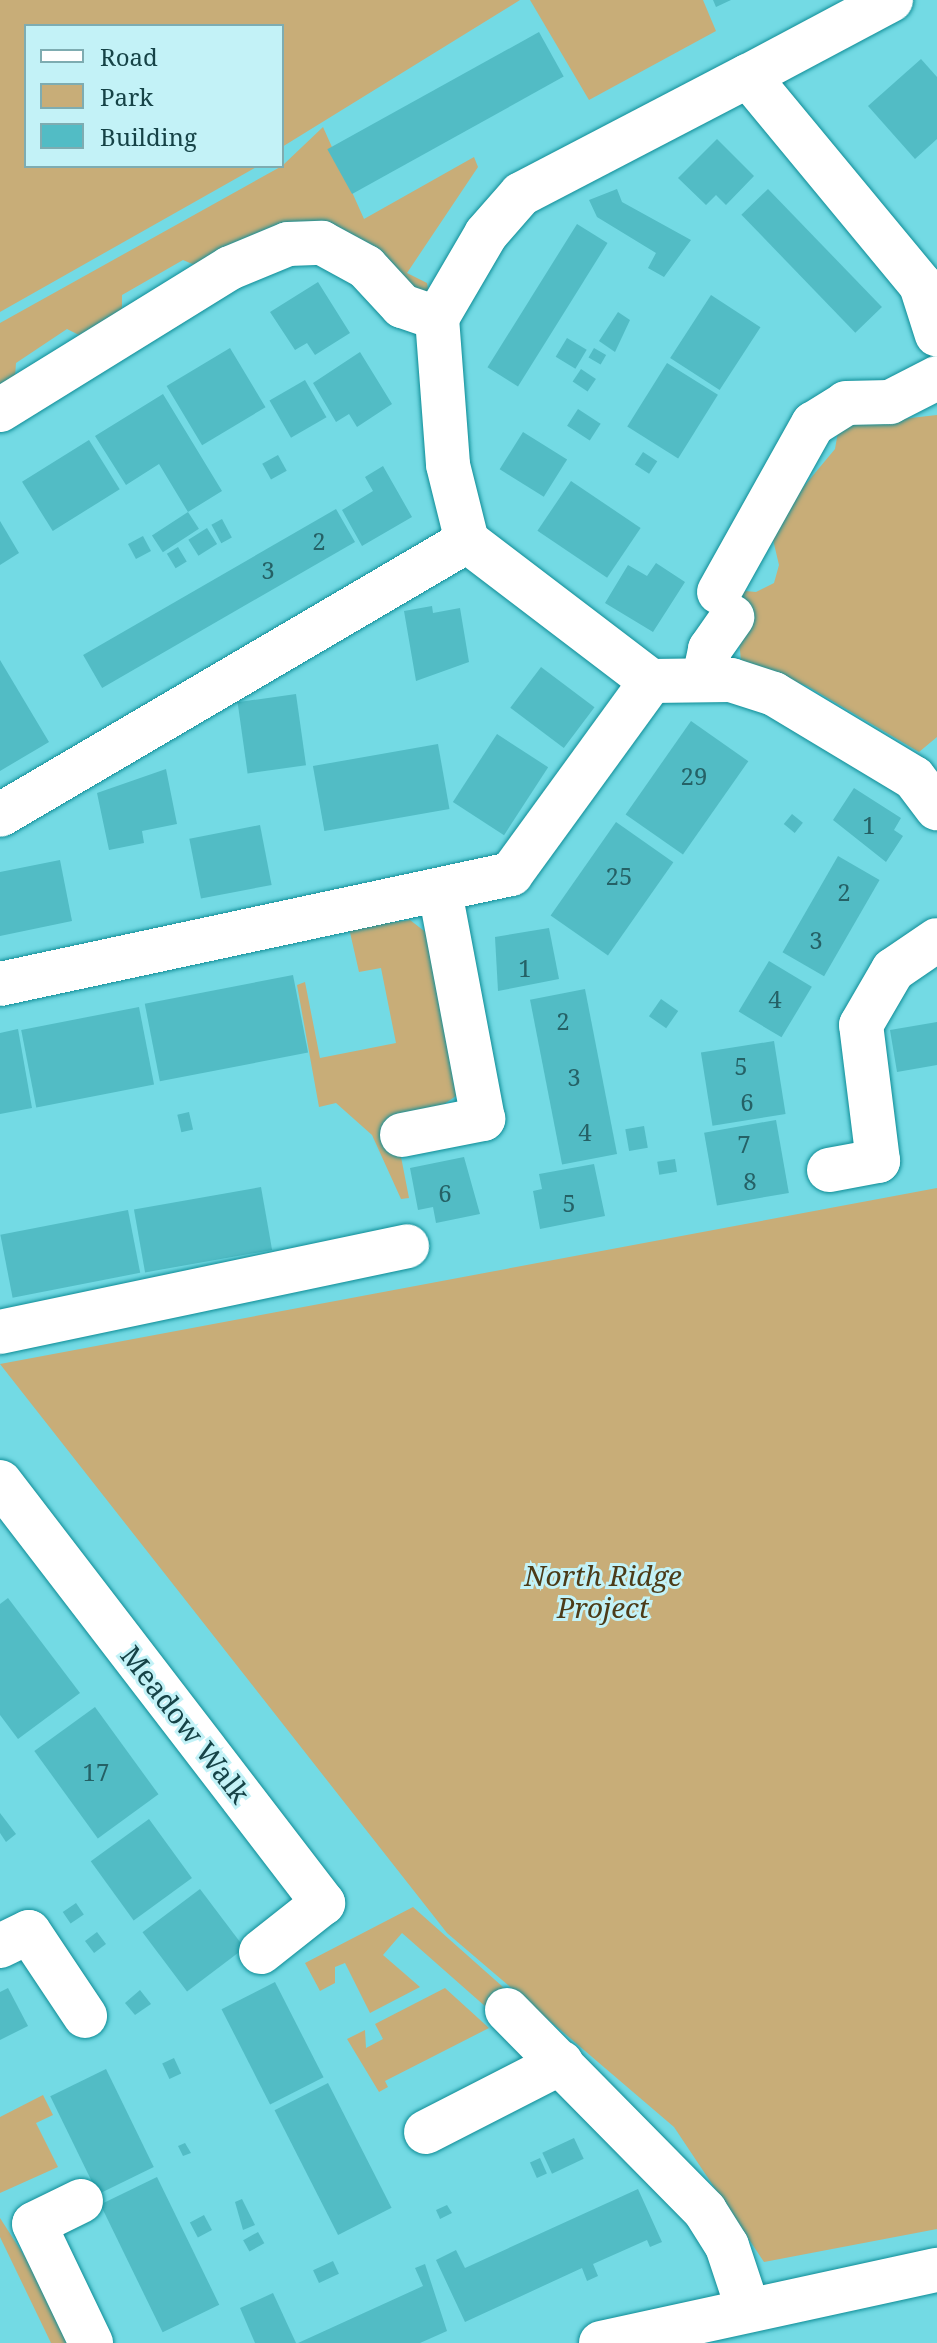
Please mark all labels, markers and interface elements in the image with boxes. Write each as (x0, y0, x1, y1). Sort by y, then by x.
legend (24, 24, 284, 168)
text: Road (100, 40, 158, 73)
text: Park (100, 80, 153, 113)
text: Building (100, 120, 197, 153)
house number: 2 (312, 527, 326, 555)
house number: 3 (261, 556, 275, 584)
house number: 29 (681, 762, 707, 790)
house number: 1 (862, 811, 876, 839)
house number: 25 (606, 862, 632, 890)
house number: 2 (837, 878, 851, 906)
house number: 3 (809, 926, 823, 954)
house number: 1 (518, 954, 532, 982)
house number: 4 (768, 985, 782, 1013)
house number: 2 (556, 1007, 570, 1035)
house number: 5 (734, 1052, 748, 1080)
house number: 3 (567, 1063, 581, 1091)
house number: 6 (740, 1088, 754, 1116)
house number: 4 (578, 1118, 592, 1146)
house number: 7 (737, 1130, 751, 1158)
house number: 8 (743, 1167, 757, 1195)
house number: 6 (438, 1179, 452, 1207)
house number: 5 (562, 1189, 576, 1217)
park label: North Ridge Project (524, 1558, 682, 1624)
street label: Meadow Walk (114, 1639, 258, 1809)
house number: 17 (83, 1758, 109, 1786)

